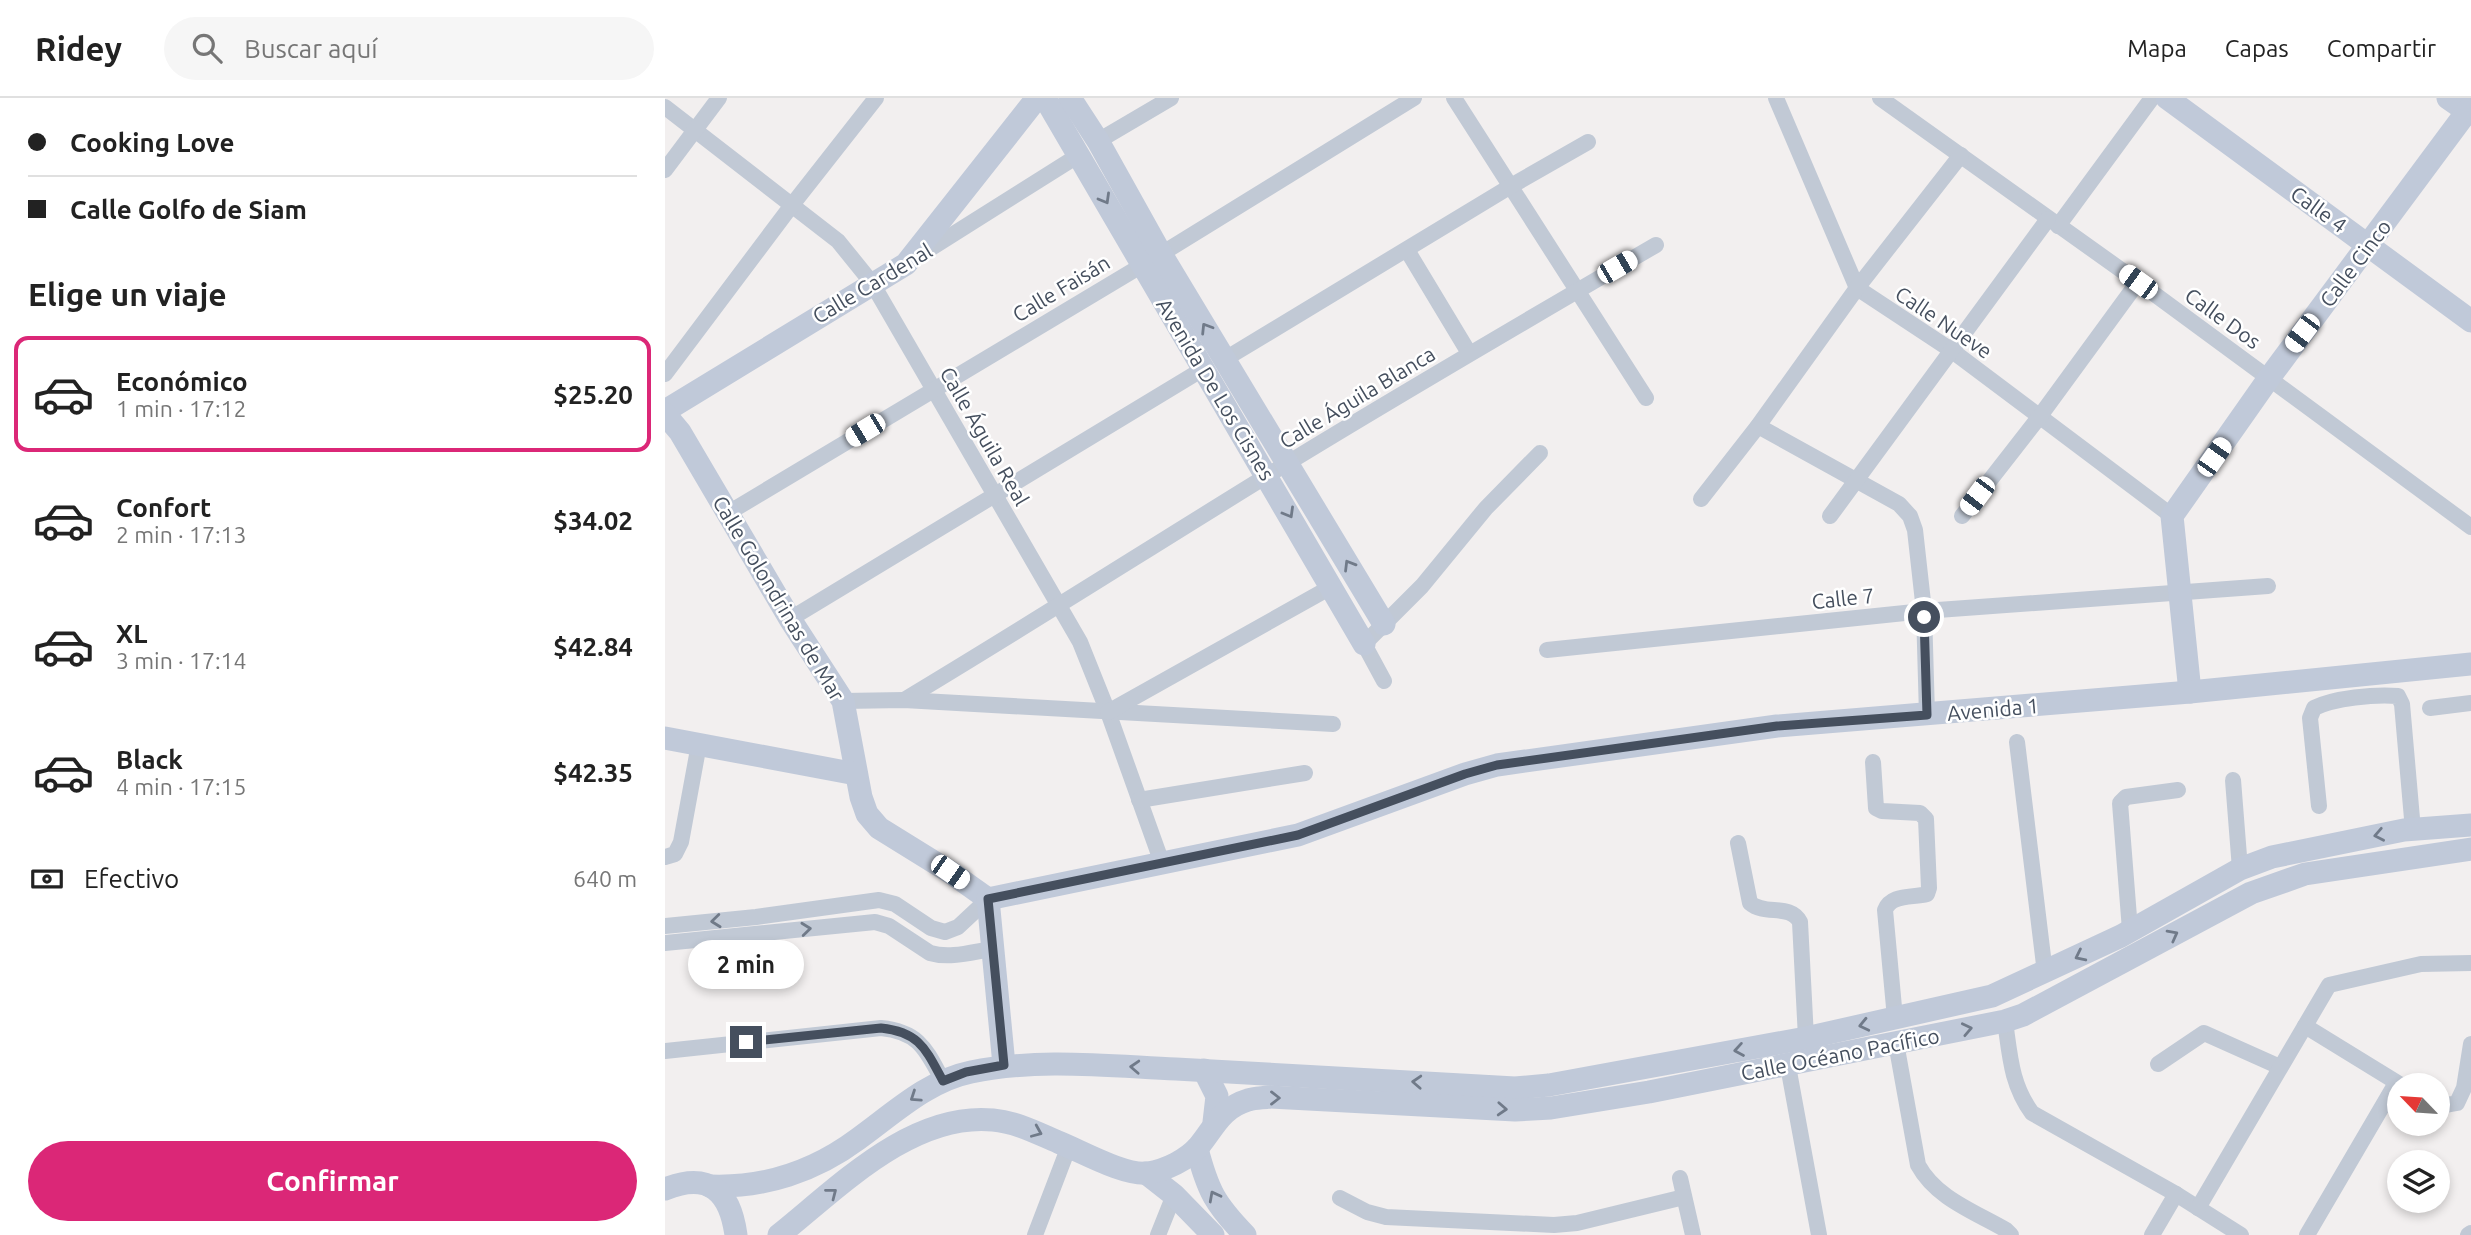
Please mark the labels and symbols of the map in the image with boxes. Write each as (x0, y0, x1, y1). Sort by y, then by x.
street label: Calle 4 (2286, 181, 2352, 237)
one-way arrow (1097, 191, 1110, 204)
street label: Calle Cinco (2314, 215, 2396, 311)
street label: Calle Cardenal (808, 238, 936, 328)
car (1594, 247, 1641, 287)
street label: Calle Faisán (1008, 250, 1114, 326)
car (2115, 261, 2162, 303)
street label: Calle Nueve (1891, 281, 1997, 363)
street label: Calle Dos (2181, 283, 2265, 353)
street label: Avenida De Los Cisnes (1152, 294, 1280, 484)
car (2281, 310, 2324, 356)
one-way arrow (1201, 323, 1214, 336)
street label: Calle Águila Blanca (1275, 341, 1439, 453)
street label: Calle Águila Real (936, 362, 1034, 510)
car (842, 410, 889, 450)
car (2194, 434, 2235, 480)
car (1956, 473, 1999, 519)
street label: Calle Golondrinas de Mar (708, 491, 850, 705)
one-way arrow (1281, 506, 1294, 519)
one-way arrow (1344, 559, 1357, 572)
street label: Calle 7 (1810, 583, 1876, 613)
route start (1908, 601, 1940, 633)
street label: Avenida 1 (1946, 693, 2040, 725)
one-way arrow (2373, 827, 2385, 842)
car (927, 851, 974, 893)
one-way arrow (710, 913, 721, 928)
one-way arrow (801, 922, 812, 937)
one-way arrow (2166, 930, 2178, 944)
callout: 2 min (688, 940, 804, 990)
one-way arrow (2075, 947, 2087, 961)
one-way arrow (1858, 1016, 1870, 1031)
one-way arrow (1961, 1022, 1973, 1037)
street label: Calle Océano Pacífico (1739, 1023, 1941, 1085)
route end (730, 1026, 762, 1058)
one-way arrow (1733, 1042, 1745, 1057)
one-way arrow (1130, 1060, 1141, 1075)
north arrow (2387, 1073, 2450, 1136)
one-way arrow (1411, 1075, 1422, 1090)
one-way arrow (910, 1089, 923, 1102)
one-way arrow (1270, 1090, 1281, 1106)
one-way arrow (1497, 1102, 1508, 1117)
one-way arrow (1030, 1124, 1042, 1138)
one-way arrow (825, 1188, 837, 1201)
one-way arrow (1208, 1191, 1222, 1203)

